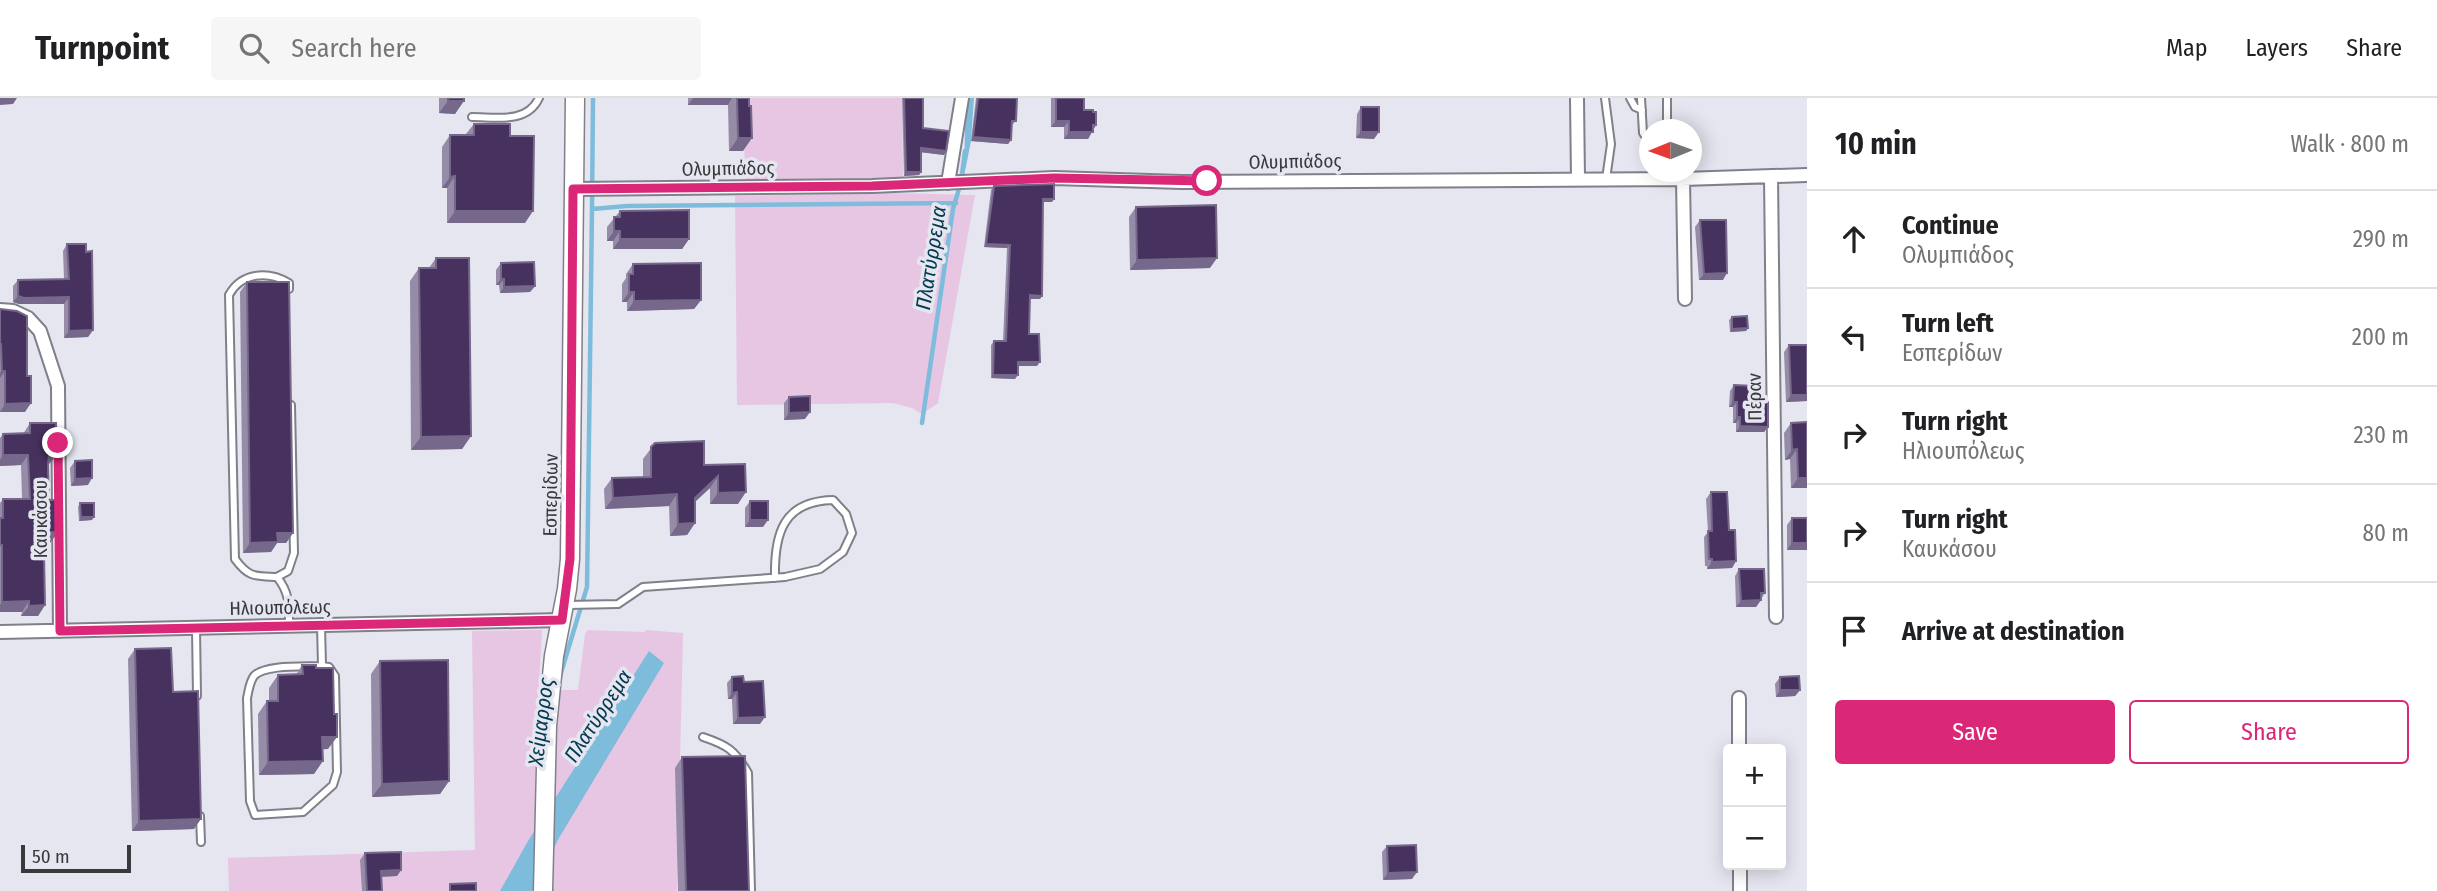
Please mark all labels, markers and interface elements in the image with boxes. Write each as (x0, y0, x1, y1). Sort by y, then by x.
search box (211, 17, 701, 80)
text: Turnpoint (35, 28, 169, 68)
icon: search (235, 29, 273, 67)
text: Search here (291, 33, 417, 64)
text: Map (2166, 34, 2208, 62)
text: Layers (2246, 34, 2308, 62)
text: Share (2346, 34, 2402, 62)
north arrow (1639, 119, 1702, 182)
text: 10 min (1835, 126, 1917, 162)
text: Walk · 800 m (2290, 130, 2409, 158)
street label: Ολυμπιάδος (1249, 149, 1341, 174)
street label: Ολυμπιάδος (682, 156, 774, 181)
route start (1191, 165, 1222, 196)
water label: Πλατύρρεμα (910, 204, 952, 312)
text: Continue (1902, 210, 1999, 241)
icon: ahead (1835, 220, 1873, 258)
text: 290 m (2353, 225, 2409, 253)
text: Ολυμπιάδος (1902, 241, 2014, 269)
text: Turn left (1902, 308, 1994, 339)
icon: left (1835, 318, 1873, 356)
text: 200 m (2352, 323, 2409, 351)
text: Εσπερίδων (1902, 339, 2002, 367)
street label: Πέραν (1743, 372, 1766, 421)
text: Turn right (1902, 406, 2008, 437)
icon: right (1835, 416, 1873, 454)
text: 230 m (2353, 421, 2409, 449)
route end (42, 427, 73, 458)
text: Ηλιουπόλεως (1902, 437, 2024, 465)
street label: Εσπερίδων (538, 453, 563, 537)
street label: Καυκάσου (29, 480, 52, 558)
text: Turn right (1902, 504, 2008, 535)
icon: right (1835, 514, 1873, 552)
text: 80 m (2362, 519, 2409, 547)
text: Καυκάσου (1902, 535, 1997, 563)
street label: Ηλιουπόλεως (229, 595, 331, 620)
icon: arrive (1835, 612, 1873, 650)
text: Arrive at destination (1902, 616, 2125, 647)
water label: Πλατύρρεμα (558, 665, 638, 767)
water label: Χείμαρρος (523, 675, 559, 768)
button: Save (1835, 700, 2115, 764)
button: Share (2129, 700, 2409, 764)
map controls (1723, 744, 1786, 870)
button: + (1723, 744, 1786, 807)
button: − (1723, 807, 1786, 870)
scale bar (21, 842, 131, 874)
text: 50 m (32, 845, 70, 868)

